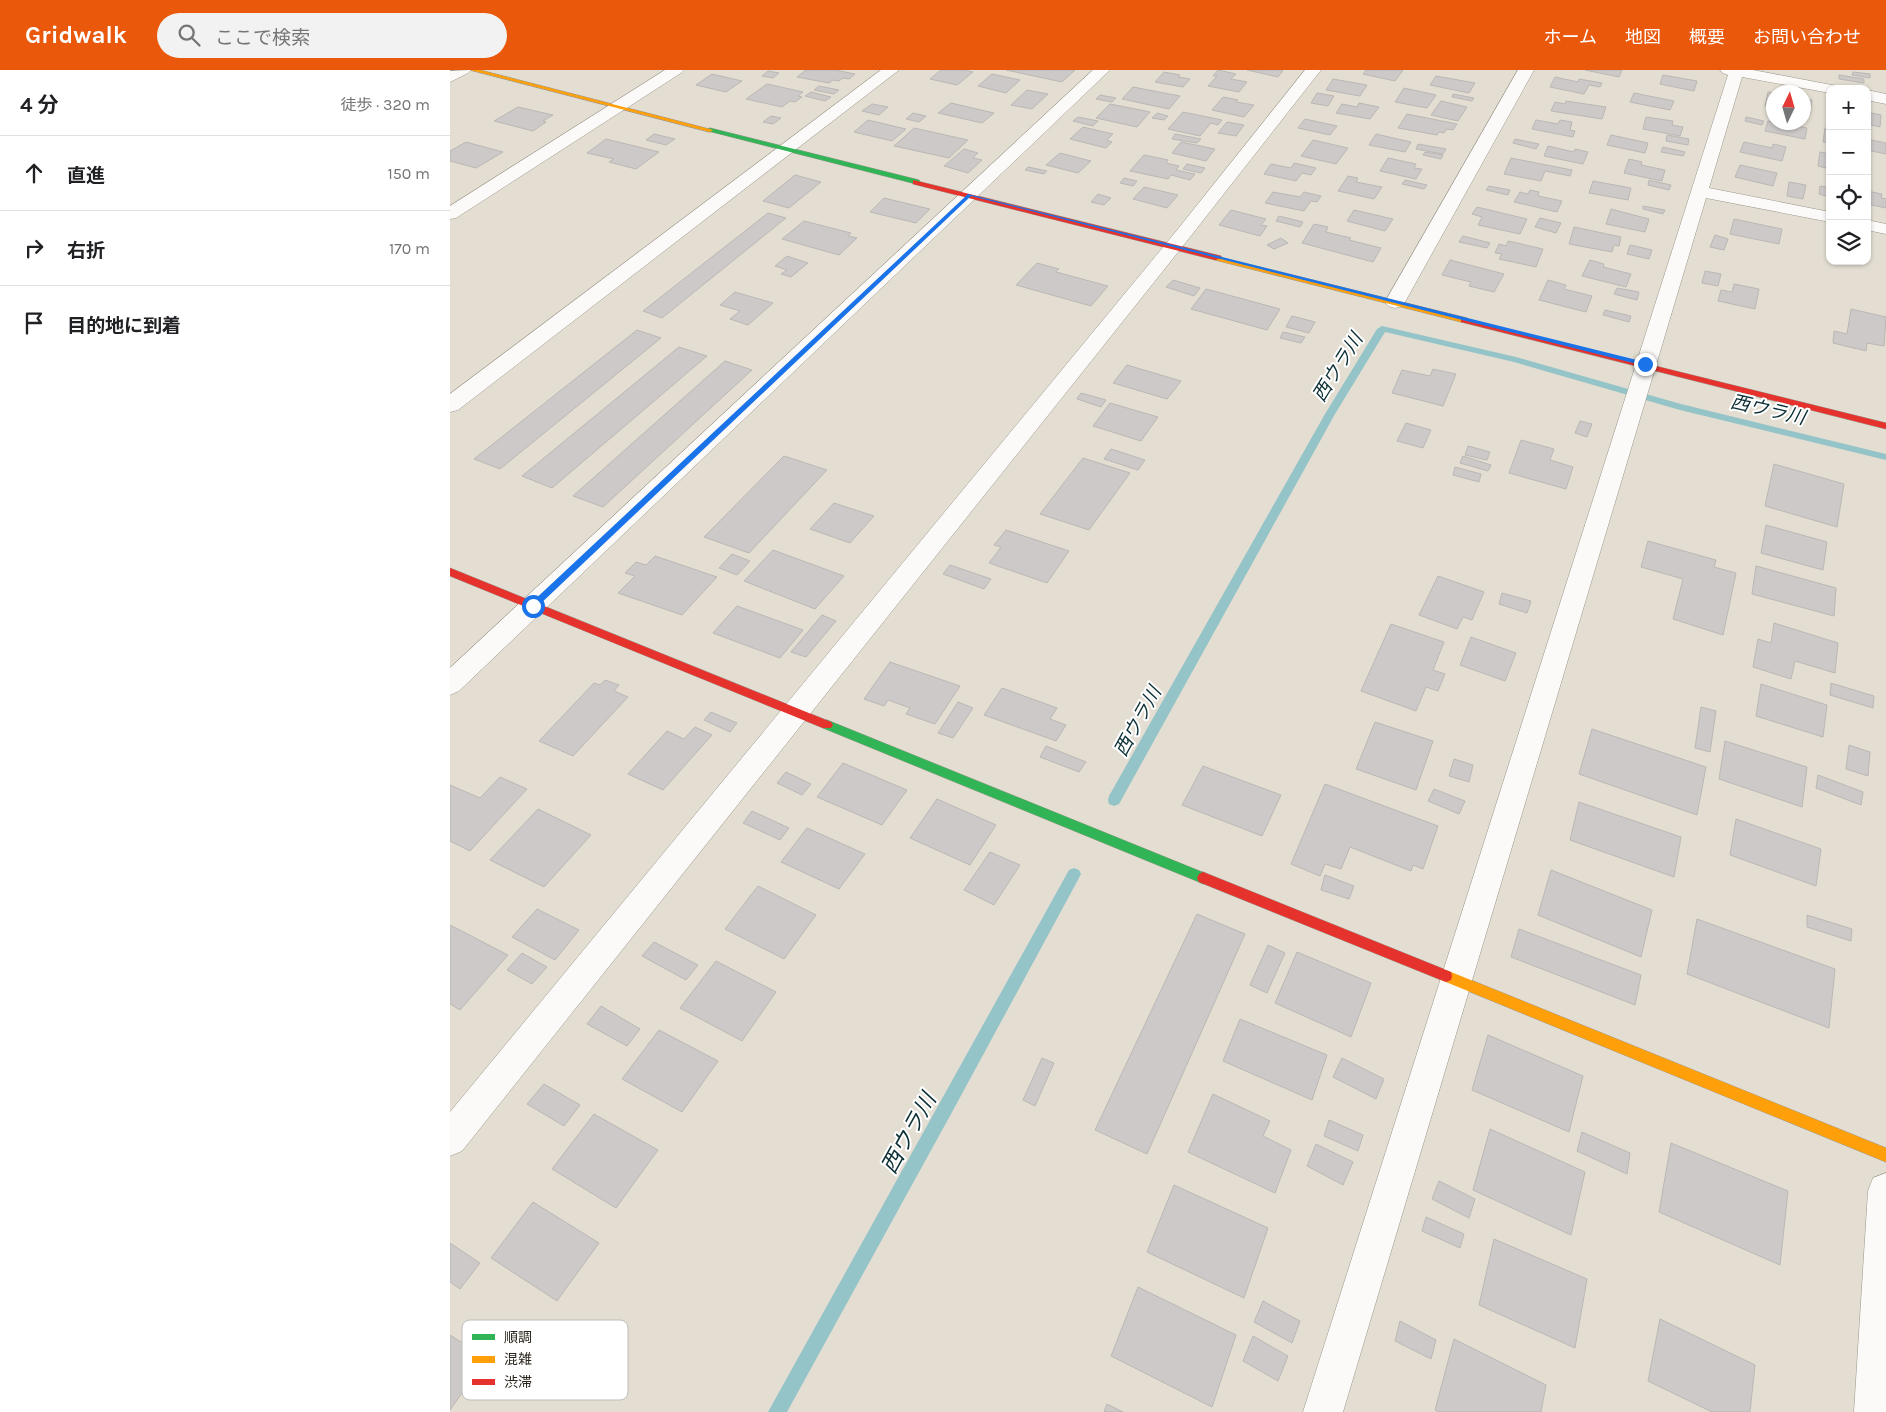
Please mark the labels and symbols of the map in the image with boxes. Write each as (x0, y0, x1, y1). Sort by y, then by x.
north arrow (1766, 85, 1811, 130)
water label: 西ウラ川 (1308, 328, 1368, 406)
route end (1634, 353, 1657, 376)
water label: 西ウラ川 (1728, 391, 1809, 430)
route start (522, 595, 545, 618)
water label: 西ウラ川 (1110, 681, 1167, 760)
water label: 西ウラ川 (876, 1087, 943, 1178)
legend (462, 1320, 628, 1400)
text: 順調 (504, 1329, 532, 1346)
text: 混雑 (504, 1351, 532, 1368)
text: 渋滞 (504, 1374, 532, 1391)

